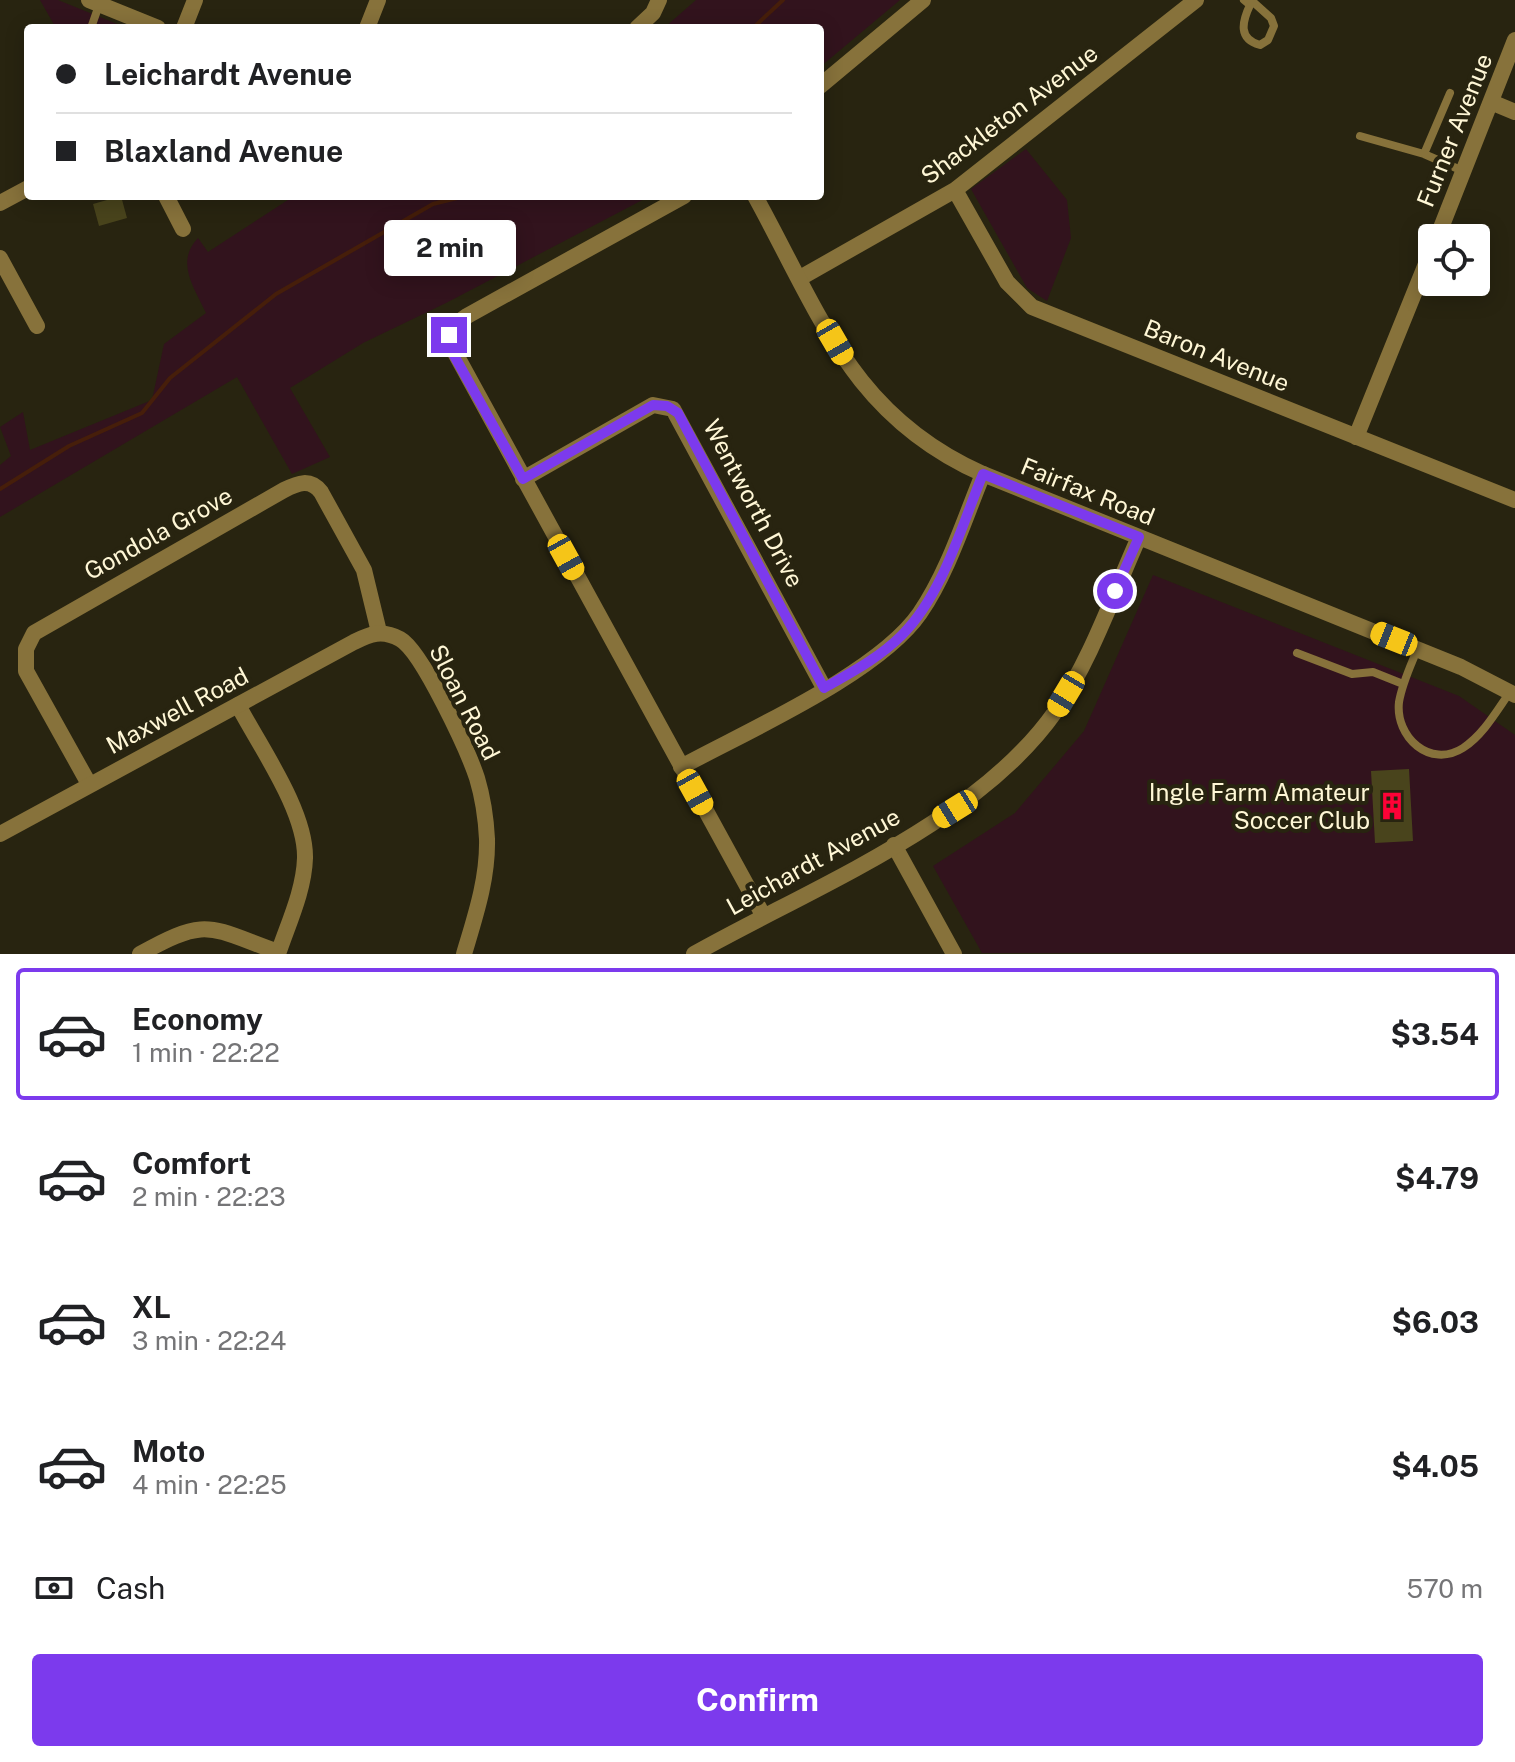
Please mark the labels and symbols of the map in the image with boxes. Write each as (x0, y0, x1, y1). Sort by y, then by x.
street label: Shackleton Avenue (915, 38, 1103, 190)
street label: Furner Avenue (1411, 49, 1497, 211)
callout: 2 min (383, 219, 515, 275)
street label: Baron Avenue (1140, 313, 1294, 397)
car (813, 315, 857, 369)
route end (431, 317, 467, 353)
street label: Wentworth Drive (698, 414, 810, 592)
street label: Fairfax Road (1017, 451, 1159, 531)
street label: Gondola Grove (79, 481, 237, 585)
car (544, 530, 588, 584)
route start (1097, 573, 1133, 609)
car (1367, 619, 1421, 659)
street label: Sloan Road (424, 640, 506, 764)
street label: Maxwell Road (101, 661, 253, 759)
car (1043, 667, 1089, 721)
car (673, 765, 717, 819)
place label: Ingle Farm Amateur Soccer Club (1149, 778, 1370, 834)
car (928, 786, 982, 832)
building icon: Ingle Farm Amateur Soccer Club (1377, 791, 1407, 821)
street label: Leichardt Avenue (721, 802, 905, 920)

